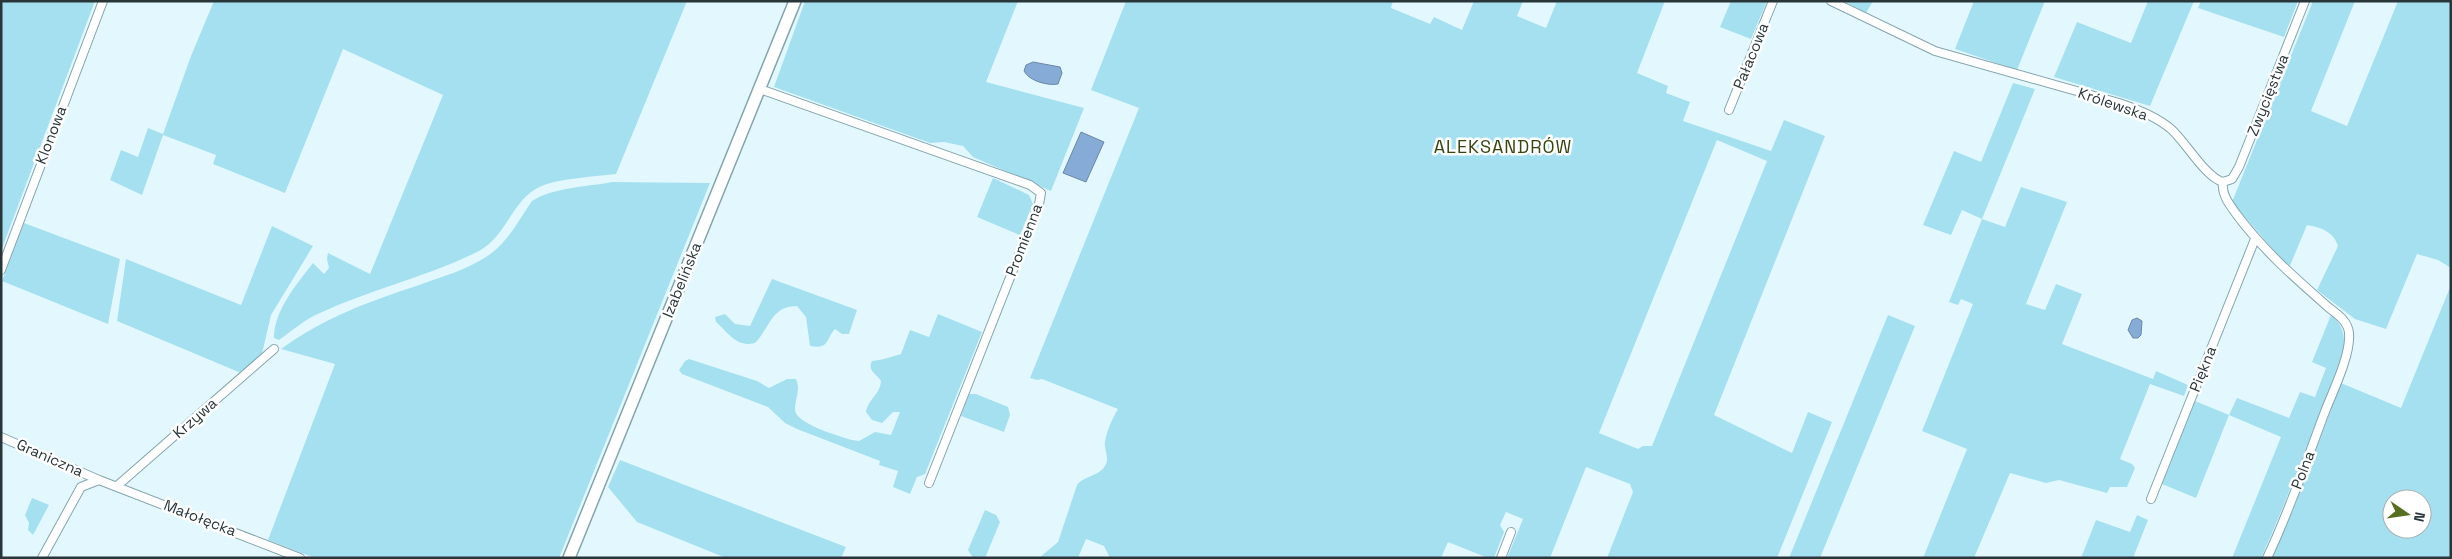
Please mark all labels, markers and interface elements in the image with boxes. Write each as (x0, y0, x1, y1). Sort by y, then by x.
street label: Pałacowa (1729, 19, 1773, 92)
street label: Zwycięstwa (2243, 51, 2293, 138)
street label: Królewska (2076, 83, 2151, 124)
street label: Klonowa (31, 103, 70, 167)
district label: ALEKSANDRÓW (1434, 135, 1572, 158)
street label: Promienna (1001, 201, 1046, 279)
street label: Izabelińska (658, 239, 705, 320)
street label: Piękna (2185, 343, 2220, 394)
street label: Krzywa (169, 393, 221, 442)
street label: Graniczna (14, 434, 87, 481)
street label: Polna (2287, 448, 2319, 492)
north arrow (2382, 489, 2432, 539)
street label: Małołęcka (161, 495, 240, 540)
text: N (2410, 510, 2429, 524)

